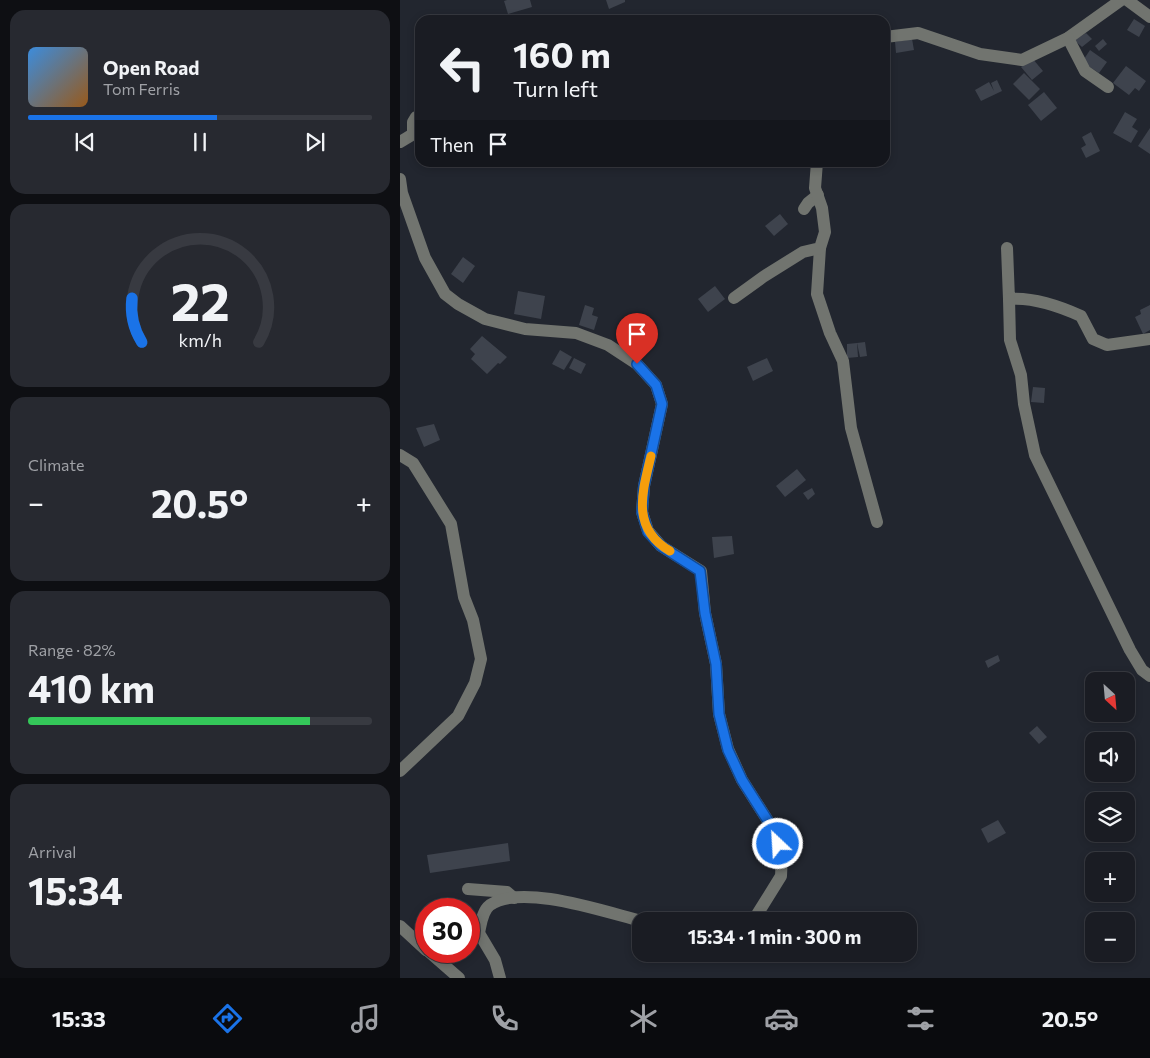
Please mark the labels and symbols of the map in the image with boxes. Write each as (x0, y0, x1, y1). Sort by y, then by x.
pin (616, 313, 658, 364)
north arrow (1085, 672, 1135, 722)
position arrow (751, 817, 803, 869)
speed limit sign: 30 (415, 898, 480, 963)

